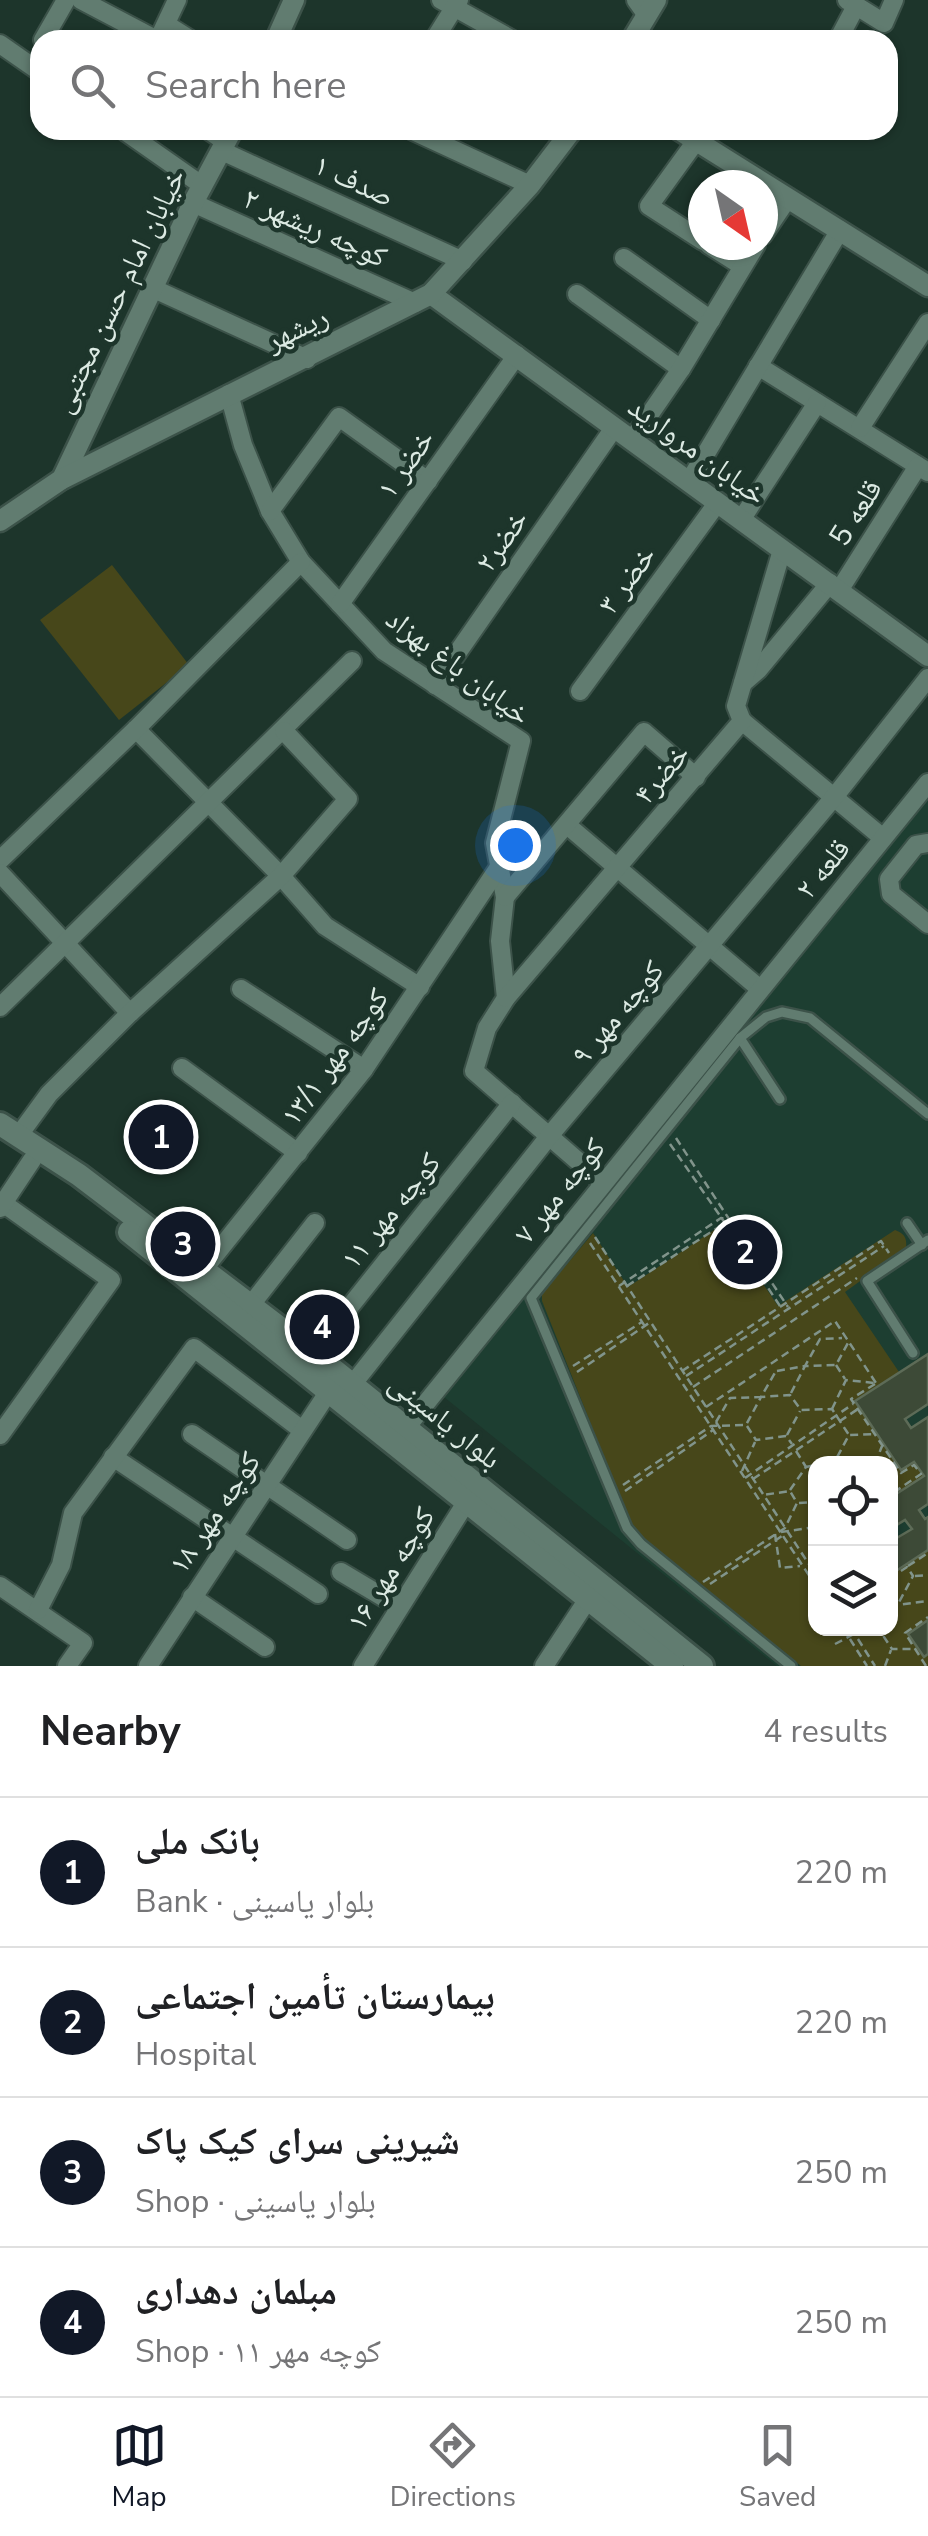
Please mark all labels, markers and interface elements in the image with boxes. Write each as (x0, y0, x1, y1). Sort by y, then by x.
search box (30, 30, 898, 140)
icon: search (65, 58, 120, 113)
text: Search here (145, 60, 346, 111)
street label: صدف ۱ (307, 145, 401, 217)
street label: خیابان امام حسن مجتبی (42, 162, 196, 420)
north arrow (688, 170, 778, 260)
street label: کوچه ریشهر ۲ (237, 178, 393, 278)
street label: ریشهر (258, 296, 335, 362)
street label: خیابان مروارید (620, 387, 774, 515)
street label: خضر ۱ (367, 421, 445, 507)
street label: قلعه 5 (820, 472, 892, 554)
street label: خضر۲ (466, 501, 538, 581)
street label: خضر ۳ (588, 537, 666, 623)
street label: خیابان باغ بهزاد (377, 599, 539, 735)
street label: خضر۴ (624, 735, 700, 813)
your location (490, 820, 541, 871)
street label: قلعه ۲ (786, 830, 860, 908)
street label: کوچه مهر ۹ (562, 952, 674, 1074)
street label: کوچه مهر ۱۳/۱ (271, 980, 399, 1134)
pin: 1 (128, 1100, 194, 1174)
street label: کوچه مهر ۷ (505, 1129, 615, 1253)
street label: کوچه مهر ۱۱ (331, 1144, 451, 1278)
pin: 3 (150, 1206, 216, 1282)
pin: 2 (712, 1214, 778, 1290)
pin: 4 (290, 1290, 354, 1364)
street label: بلوار یاسینی (380, 1363, 510, 1479)
street label: کوچه مهر ۱۸ (159, 1444, 271, 1582)
map controls (808, 1456, 898, 1636)
button: locate (808, 1456, 898, 1546)
street label: کوچه مهر ۱۶ (337, 1499, 445, 1639)
button: layers (808, 1546, 898, 1636)
text: Nearby (40, 1703, 181, 1760)
text: 4 results (763, 1710, 888, 1753)
text: بانک ملی (135, 1816, 260, 1867)
text: 1 (63, 1851, 82, 1894)
text: 220 m (795, 1851, 888, 1894)
text: Bank · بلوار یاسینی (135, 1880, 374, 1923)
text: بیمارستان تأمین اجتماعی (135, 1971, 495, 2022)
text: 2 (63, 2001, 82, 2044)
text: 220 m (795, 2001, 888, 2044)
text: Hospital (135, 2033, 256, 2076)
text: شیرینی سرای کیک پاک (135, 2116, 460, 2167)
text: 3 (63, 2151, 82, 2194)
text: 250 m (795, 2151, 888, 2194)
text: Shop · بلوار یاسینی (135, 2180, 376, 2223)
text: مبلمان دهداری (135, 2266, 337, 2317)
text: 4 (63, 2301, 82, 2344)
text: 250 m (795, 2301, 888, 2344)
text: Shop · کوچه مهر ۱۱ (135, 2330, 381, 2373)
tab: Map (112, 2418, 167, 2516)
tab: Directions (390, 2418, 516, 2516)
tab: Saved (739, 2418, 816, 2516)

